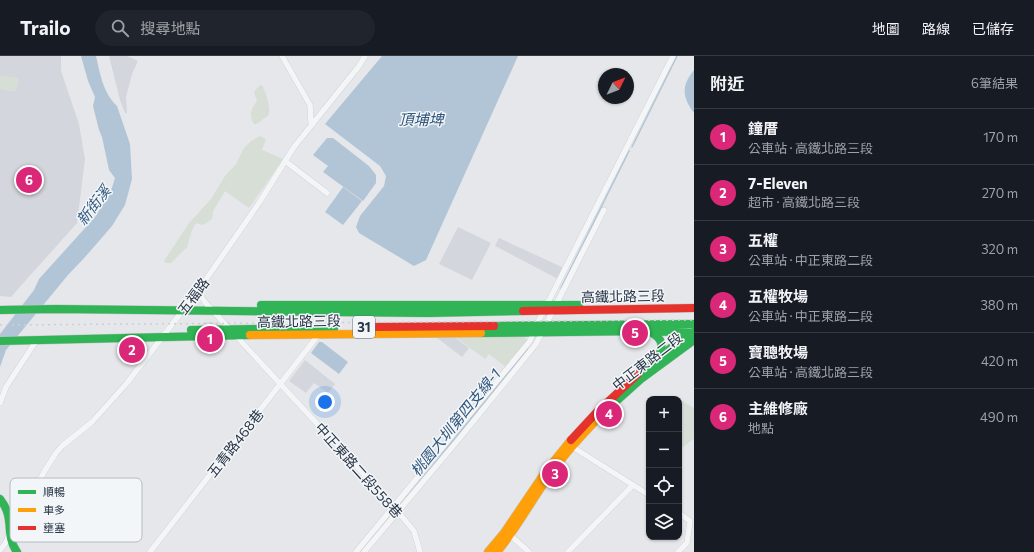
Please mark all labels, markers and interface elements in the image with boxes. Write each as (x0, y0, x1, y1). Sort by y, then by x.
search box (95, 10, 375, 46)
text: Trailo (20, 16, 71, 39)
icon: search (109, 17, 131, 39)
text: 搜尋地點 (141, 19, 201, 37)
text: 地圖 (872, 20, 900, 37)
text: 路線 (922, 20, 950, 37)
text: 已儲存 (972, 20, 1014, 37)
north arrow (598, 68, 634, 104)
text: 附近 (710, 73, 744, 94)
text: 6筆結果 (971, 75, 1018, 91)
water label: 頂埔埤 (398, 110, 445, 128)
text: 鐘厝 (748, 119, 778, 137)
text: 1 (720, 129, 726, 145)
text: 170 m (983, 129, 1018, 145)
text: 公車站 · 高鐵北路三段 (748, 140, 873, 156)
pin: 6 (16, 165, 42, 195)
text: 7-Eleven (748, 174, 808, 192)
water label: 新街溪 (72, 180, 115, 228)
text: 2 (719, 185, 727, 201)
text: 270 m (982, 185, 1018, 201)
text: 超市 · 高鐵北路三段 (748, 194, 860, 210)
text: 五權 (748, 231, 778, 249)
text: 3 (719, 241, 727, 257)
text: 320 m (981, 241, 1018, 257)
text: 公車站 · 中正東路二段 (748, 252, 873, 268)
street label: 五福路 (174, 274, 212, 318)
street label: 高鐵北路三段 (581, 287, 665, 305)
text: 五權牧場 (748, 287, 808, 305)
text: 4 (719, 297, 727, 313)
text: 380 m (980, 297, 1018, 313)
text: 公車站 · 中正東路二段 (748, 308, 873, 324)
street label: 高鐵北路三段 (257, 312, 341, 330)
road number: 31 (353, 316, 375, 338)
pin: 5 (622, 318, 648, 348)
pin: 1 (197, 324, 223, 354)
street label: 中正東路二段 (609, 328, 685, 394)
pin: 2 (119, 335, 145, 365)
text: 寶聰牧場 (748, 343, 808, 361)
text: 5 (719, 353, 727, 369)
text: 420 m (981, 353, 1018, 369)
water label: 桃園大圳第四支線-1 (406, 364, 504, 479)
text: 公車站 · 高鐵北路三段 (748, 364, 873, 380)
your location (315, 392, 335, 412)
map controls (646, 396, 682, 540)
button: + (646, 396, 682, 432)
pin: 4 (596, 399, 622, 429)
text: 主維修廠 (748, 399, 808, 417)
street label: 五青路468巷 (203, 406, 267, 480)
text: 6 (719, 409, 727, 425)
text: 490 m (980, 409, 1018, 425)
street label: 中正東路二段558巷 (312, 419, 406, 521)
text: 地點 (748, 420, 774, 436)
button: − (646, 432, 682, 468)
pin: 3 (542, 459, 568, 489)
button: locate (646, 468, 682, 504)
legend (10, 478, 142, 542)
text: 順暢 (43, 485, 65, 498)
text: 車多 (43, 503, 65, 516)
button: layers (646, 504, 682, 540)
text: 壅塞 (43, 521, 65, 534)

